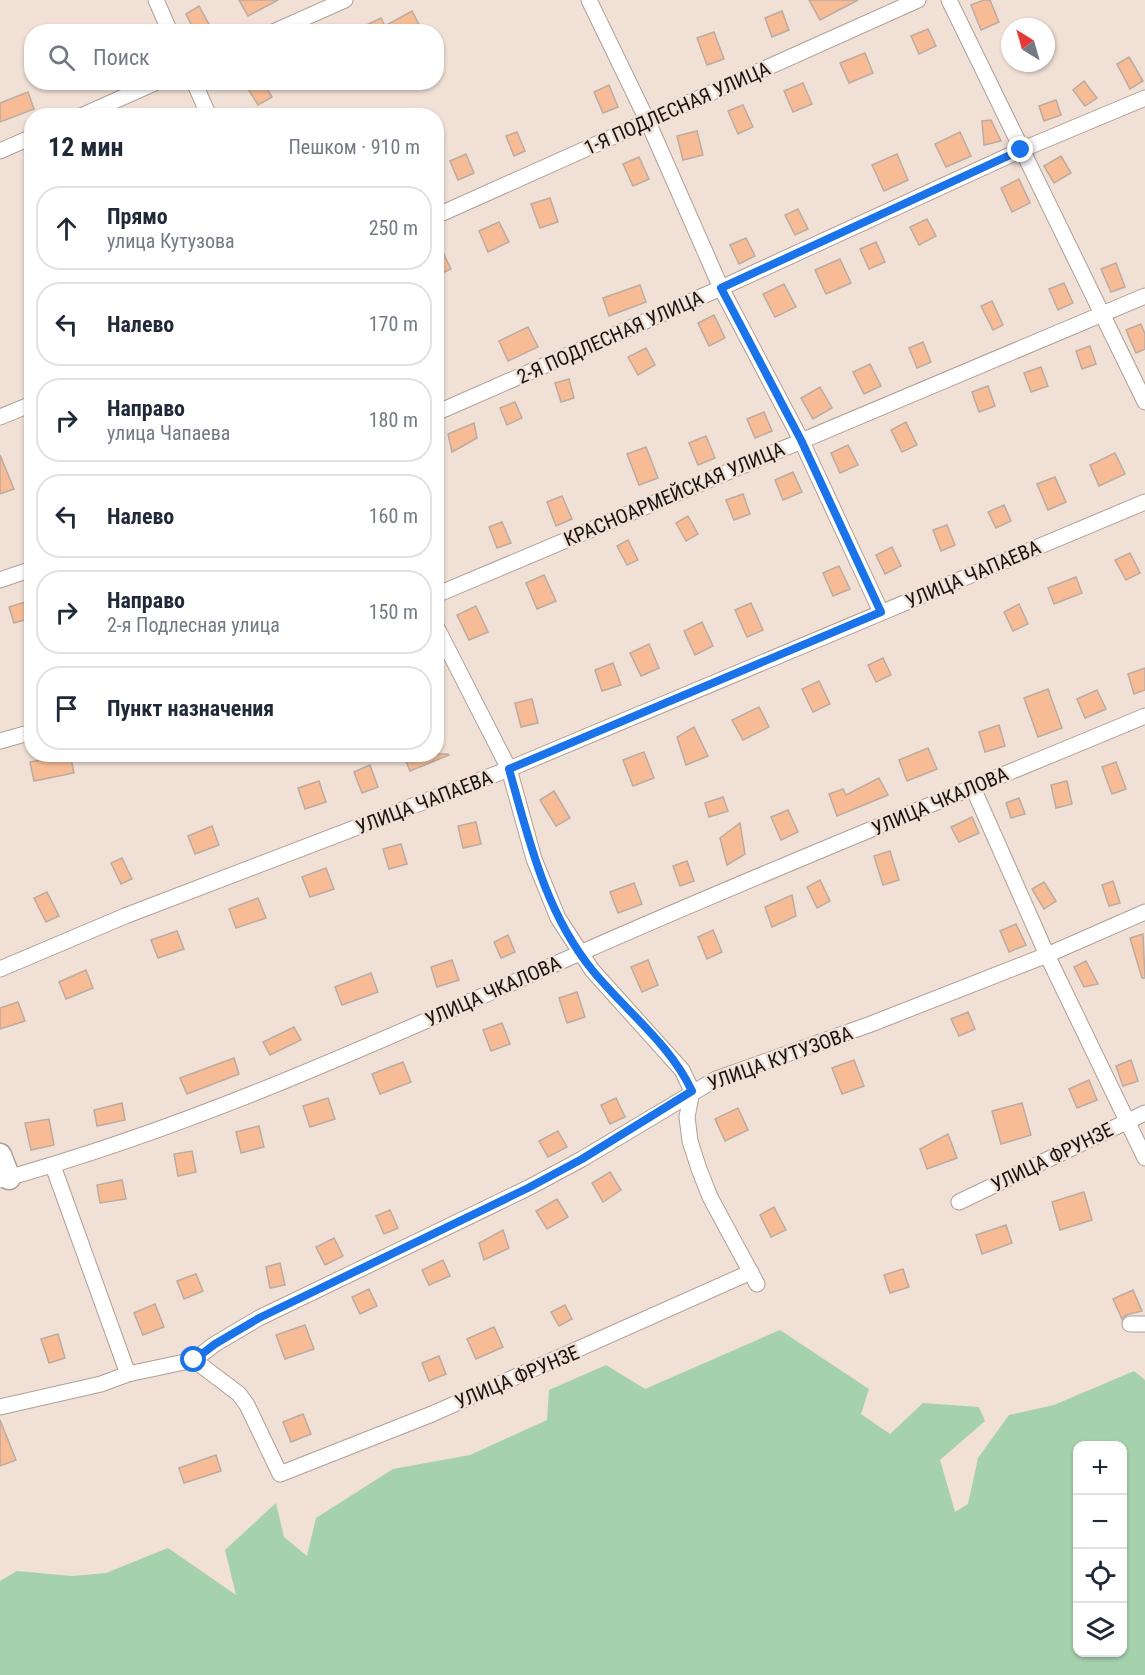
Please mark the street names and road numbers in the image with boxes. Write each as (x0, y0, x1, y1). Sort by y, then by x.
street label: 1-Я ПОДЛЕСНАЯ УЛИЦА (580, 56, 774, 160)
street label: 2-Я ПОДЛЕСНАЯ УЛИЦА (513, 285, 707, 389)
street label: КРАСНОАРМЕЙСКАЯ УЛИЦА (560, 436, 788, 551)
street label: УЛИЦА ЧАПАЕВА (902, 535, 1045, 613)
street label: УЛИЦА ЧКАЛОВА (868, 761, 1012, 841)
street label: УЛИЦА ЧАПАЕВА (352, 765, 496, 839)
street label: УЛИЦА ЧКАЛОВА (421, 950, 565, 1032)
street label: УЛИЦА КУТУЗОВА (704, 1020, 856, 1095)
street label: УЛИЦА ФРУНЗЕ (987, 1117, 1117, 1197)
street label: УЛИЦА ФРУНЗЕ (451, 1340, 583, 1414)

